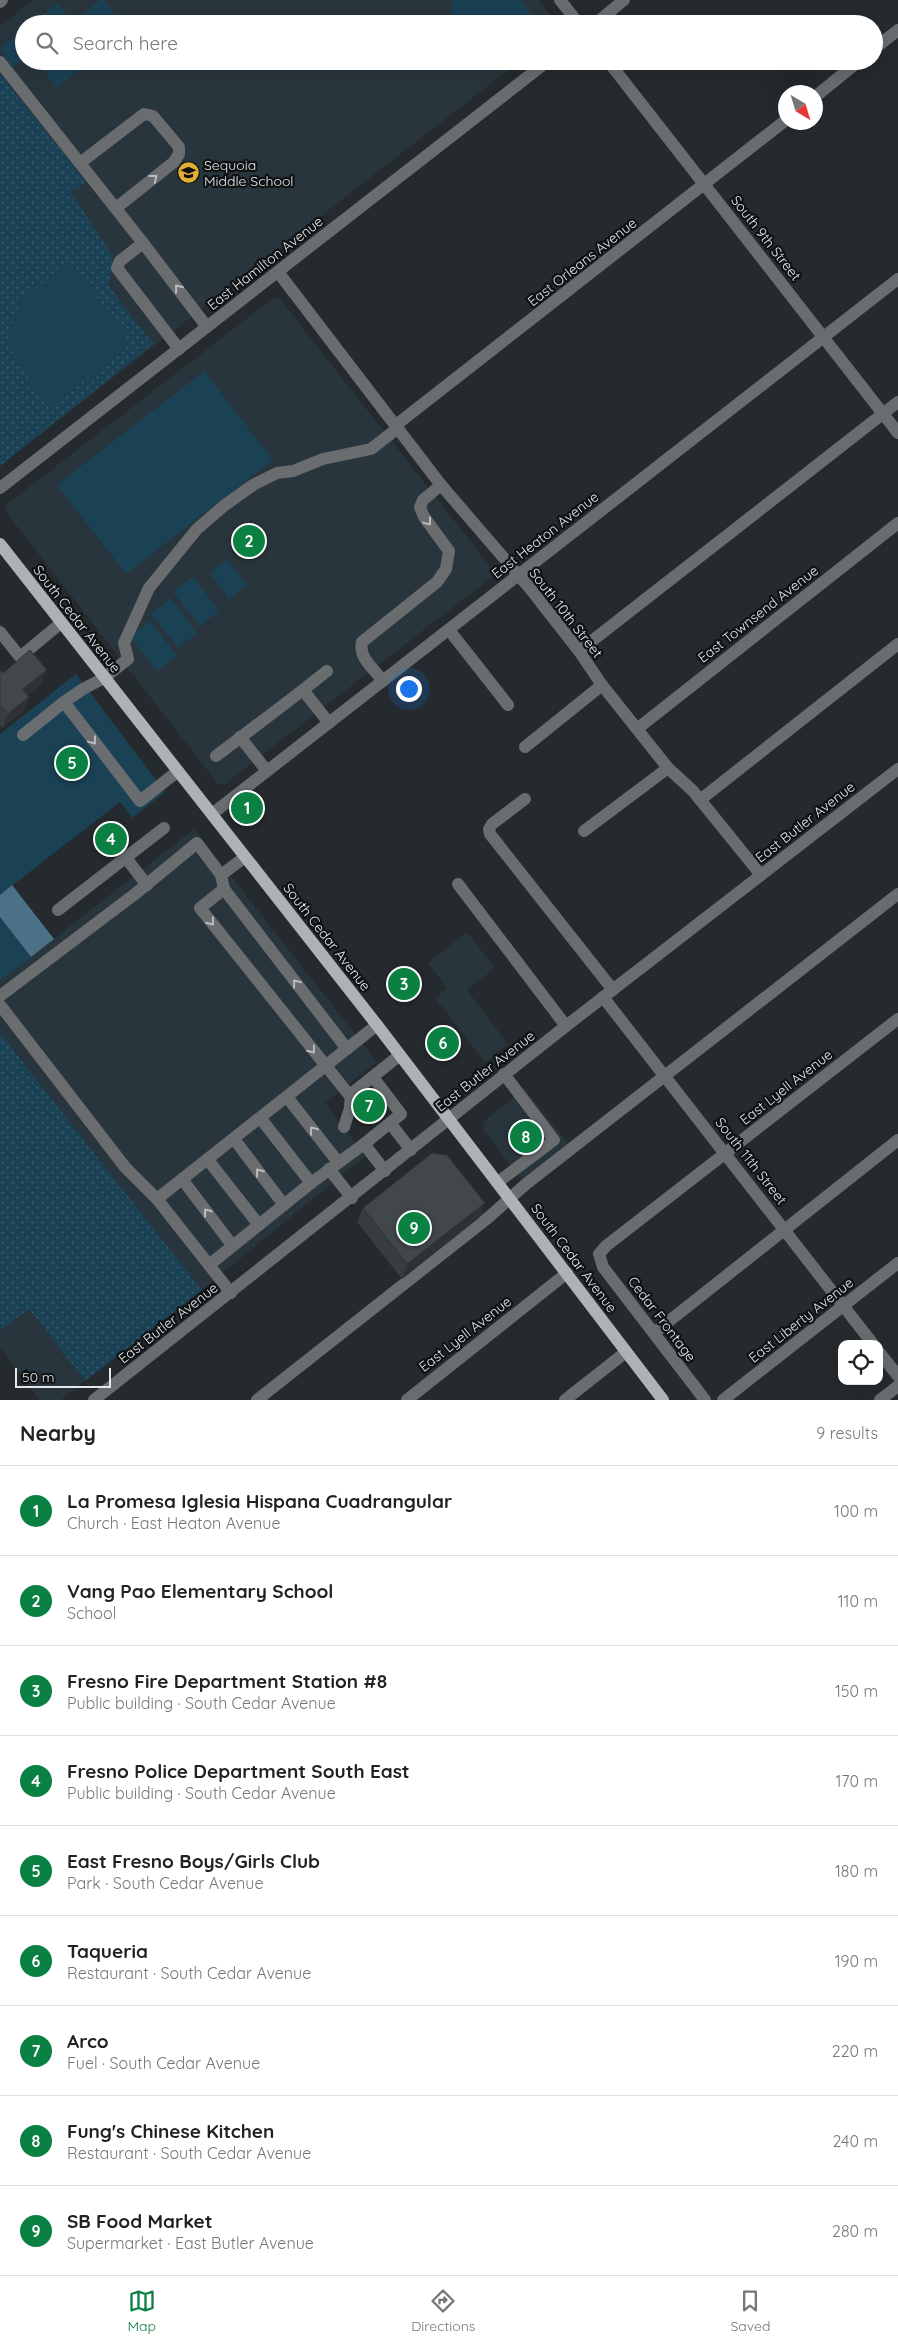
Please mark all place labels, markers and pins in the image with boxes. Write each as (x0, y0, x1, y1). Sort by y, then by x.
place label: Sequoia Middle School (204, 156, 294, 190)
school or university icon: Sequoia Middle School (176, 161, 200, 185)
pin: 2 (233, 522, 265, 560)
pin: 5 (56, 744, 88, 782)
pin: 1 (231, 789, 263, 827)
pin: 4 (95, 820, 127, 858)
pin: 3 (388, 965, 420, 1003)
pin: 6 (427, 1024, 459, 1062)
pin: 7 (353, 1087, 385, 1125)
pin: 8 (510, 1118, 542, 1156)
pin: 9 (398, 1209, 430, 1247)

